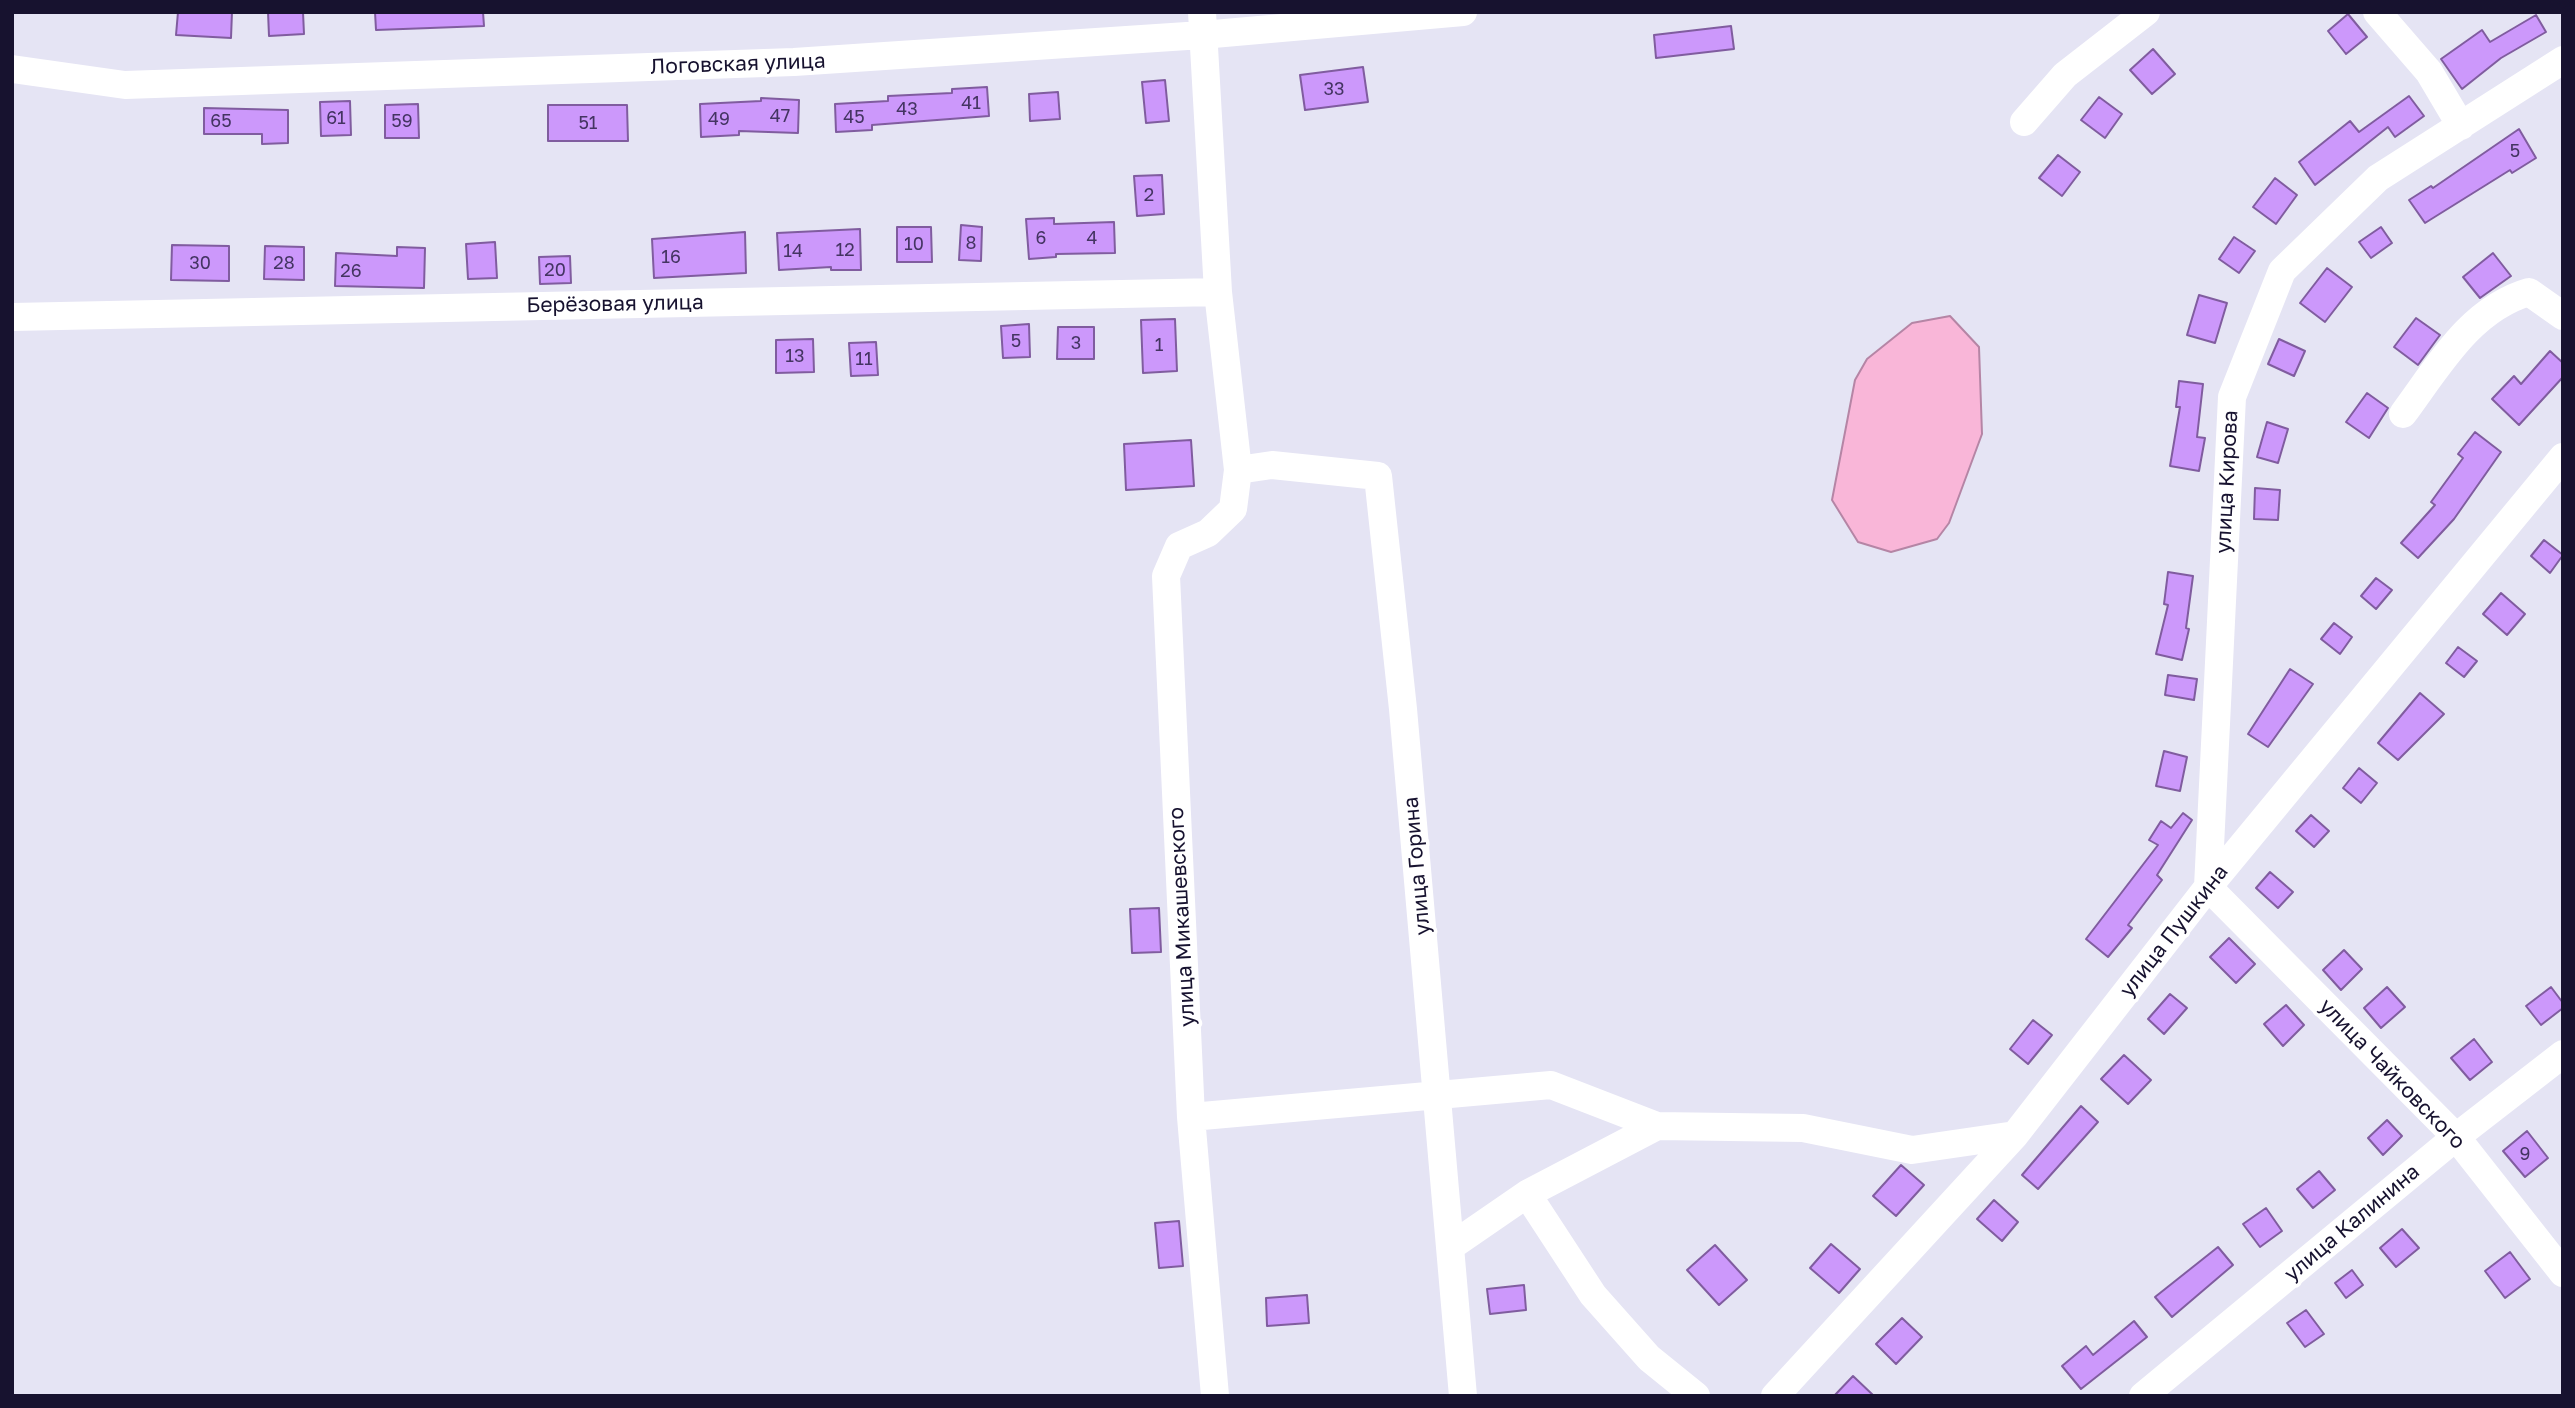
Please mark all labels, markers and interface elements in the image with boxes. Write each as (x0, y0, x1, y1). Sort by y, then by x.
street label: Логовская улица (650, 48, 826, 80)
house number: 33 (1323, 78, 1345, 100)
house number: 41 (961, 92, 981, 114)
house number: 43 (896, 98, 918, 120)
house number: 47 (770, 105, 790, 127)
house number: 45 (843, 106, 865, 128)
house number: 61 (326, 107, 346, 129)
house number: 49 (708, 108, 730, 130)
house number: 65 (210, 110, 232, 132)
house number: 59 (391, 110, 413, 132)
house number: 51 (578, 112, 598, 134)
house number: 5 (2510, 140, 2520, 162)
house number: 2 (1144, 184, 1154, 206)
house number: 6 (1036, 227, 1046, 249)
house number: 4 (1087, 227, 1097, 249)
house number: 8 (966, 232, 976, 254)
house number: 10 (904, 233, 924, 255)
house number: 12 (835, 239, 855, 261)
house number: 14 (783, 240, 803, 262)
house number: 16 (661, 246, 681, 268)
house number: 30 (189, 252, 211, 274)
house number: 28 (273, 252, 295, 274)
house number: 20 (544, 259, 566, 281)
house number: 26 (340, 260, 362, 282)
street label: Берёзовая улица (526, 290, 704, 318)
house number: 5 (1011, 330, 1021, 352)
house number: 3 (1071, 332, 1081, 354)
house number: 1 (1155, 334, 1163, 356)
house number: 13 (785, 345, 805, 367)
house number: 11 (855, 348, 873, 370)
street label: улица Кирова (2211, 410, 2243, 554)
street label: улица Горина (1398, 796, 1436, 936)
street label: улица Микашевского (1164, 806, 1200, 1028)
street label: улица Пушкина (2115, 860, 2233, 1002)
street label: улица Чайковского (2314, 994, 2470, 1154)
house number: 9 (2520, 1143, 2530, 1165)
street label: улица Калинина (2279, 1159, 2425, 1287)

